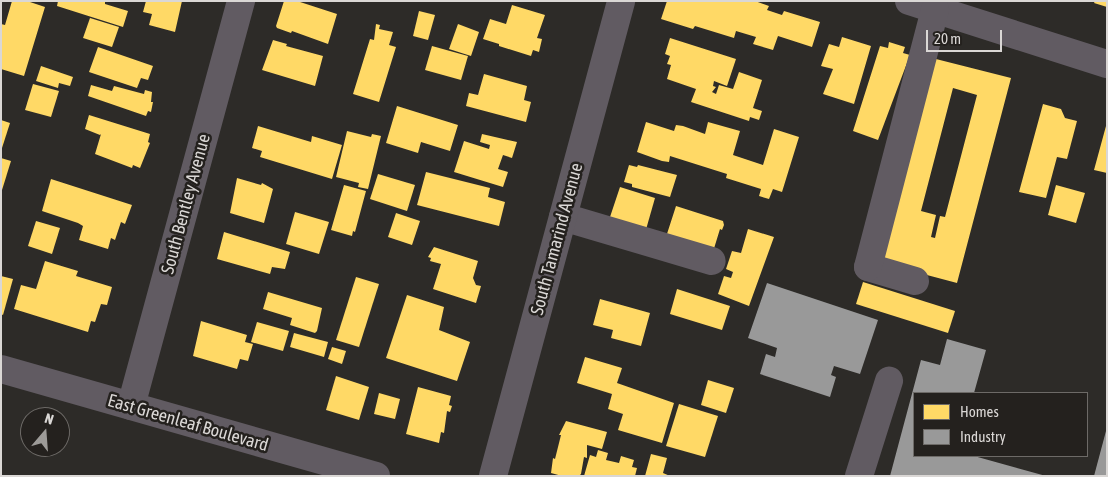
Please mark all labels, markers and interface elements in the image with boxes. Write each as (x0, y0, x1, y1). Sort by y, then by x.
scale bar (928, 20, 1004, 52)
text: 20 m (934, 30, 961, 47)
street label: South Bentley Avenue (157, 132, 215, 276)
street label: South Tamarind Avenue (526, 161, 588, 317)
street label: East Greenleaf Boulevard (105, 390, 271, 456)
legend (913, 392, 1088, 457)
text: Homes (960, 403, 999, 420)
north arrow (20, 407, 70, 457)
text: N (43, 410, 56, 428)
text: Industry (960, 428, 1006, 445)

